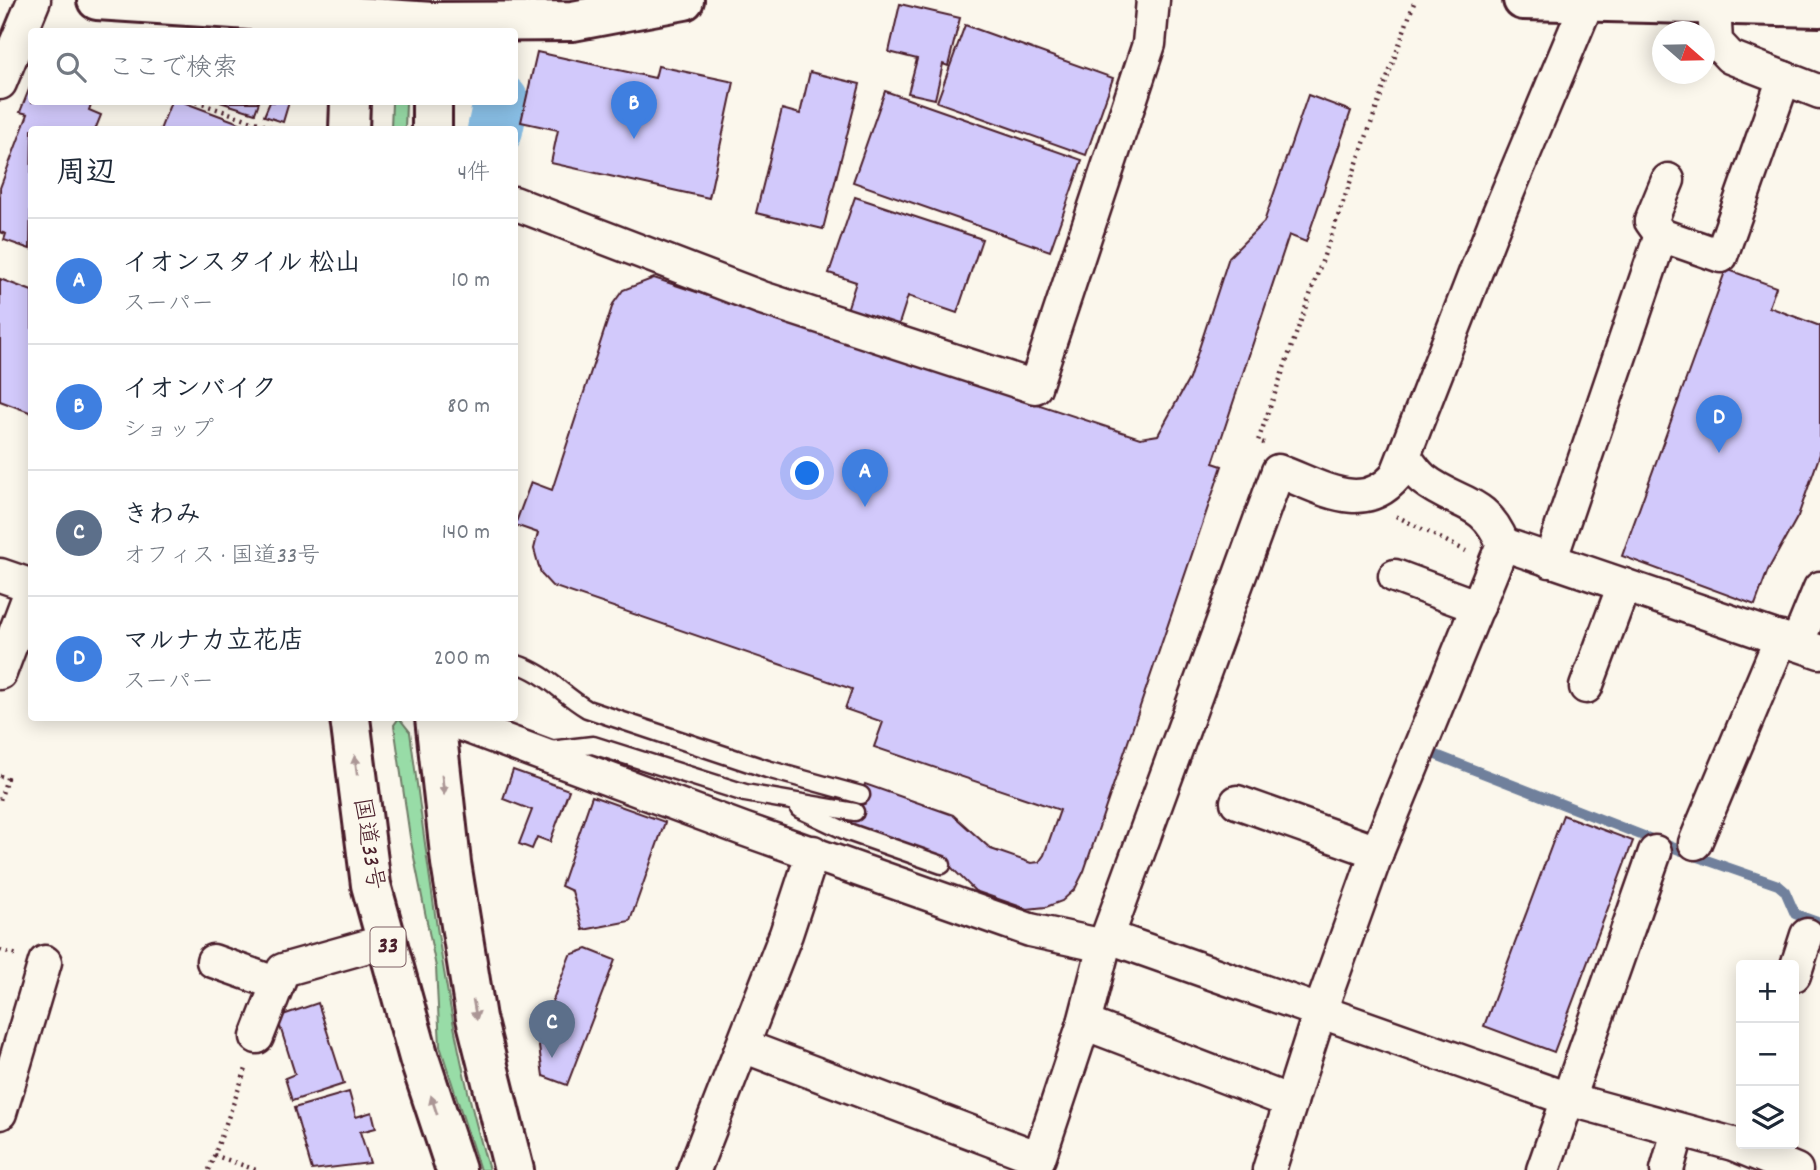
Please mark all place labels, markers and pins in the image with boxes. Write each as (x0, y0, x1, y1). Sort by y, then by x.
pin: B (611, 81, 657, 139)
pin: D (1696, 395, 1742, 453)
pin: A (842, 449, 888, 507)
pin: C (529, 1000, 575, 1058)

